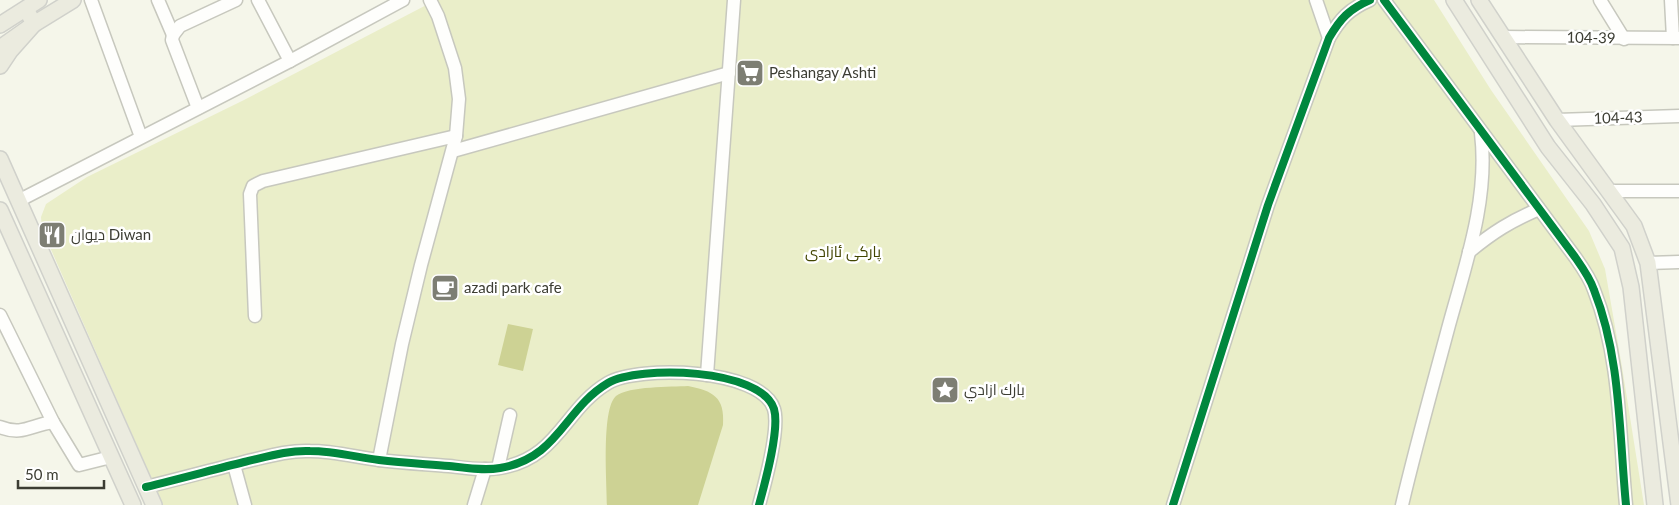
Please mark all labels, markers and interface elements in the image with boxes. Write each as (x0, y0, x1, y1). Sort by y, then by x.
street label: 104-39 (1566, 28, 1616, 46)
supermarket icon: Peshangay Ashti (735, 58, 765, 88)
place label: Peshangay Ashti (769, 63, 876, 81)
street label: 104-43 (1593, 107, 1643, 127)
restaurant icon: دیوان Diwan (37, 220, 67, 250)
place label: دیوان Diwan (71, 225, 151, 245)
park label: پارکی ئازادی (805, 242, 881, 262)
cafe icon: azadi park cafe (430, 273, 460, 303)
place label: azadi park cafe (464, 278, 562, 296)
place icon: بارك ازادي (930, 375, 960, 405)
place label: بارك ازادي (964, 380, 1025, 402)
scale bar (18, 458, 104, 490)
text: 50 m (25, 465, 59, 483)

